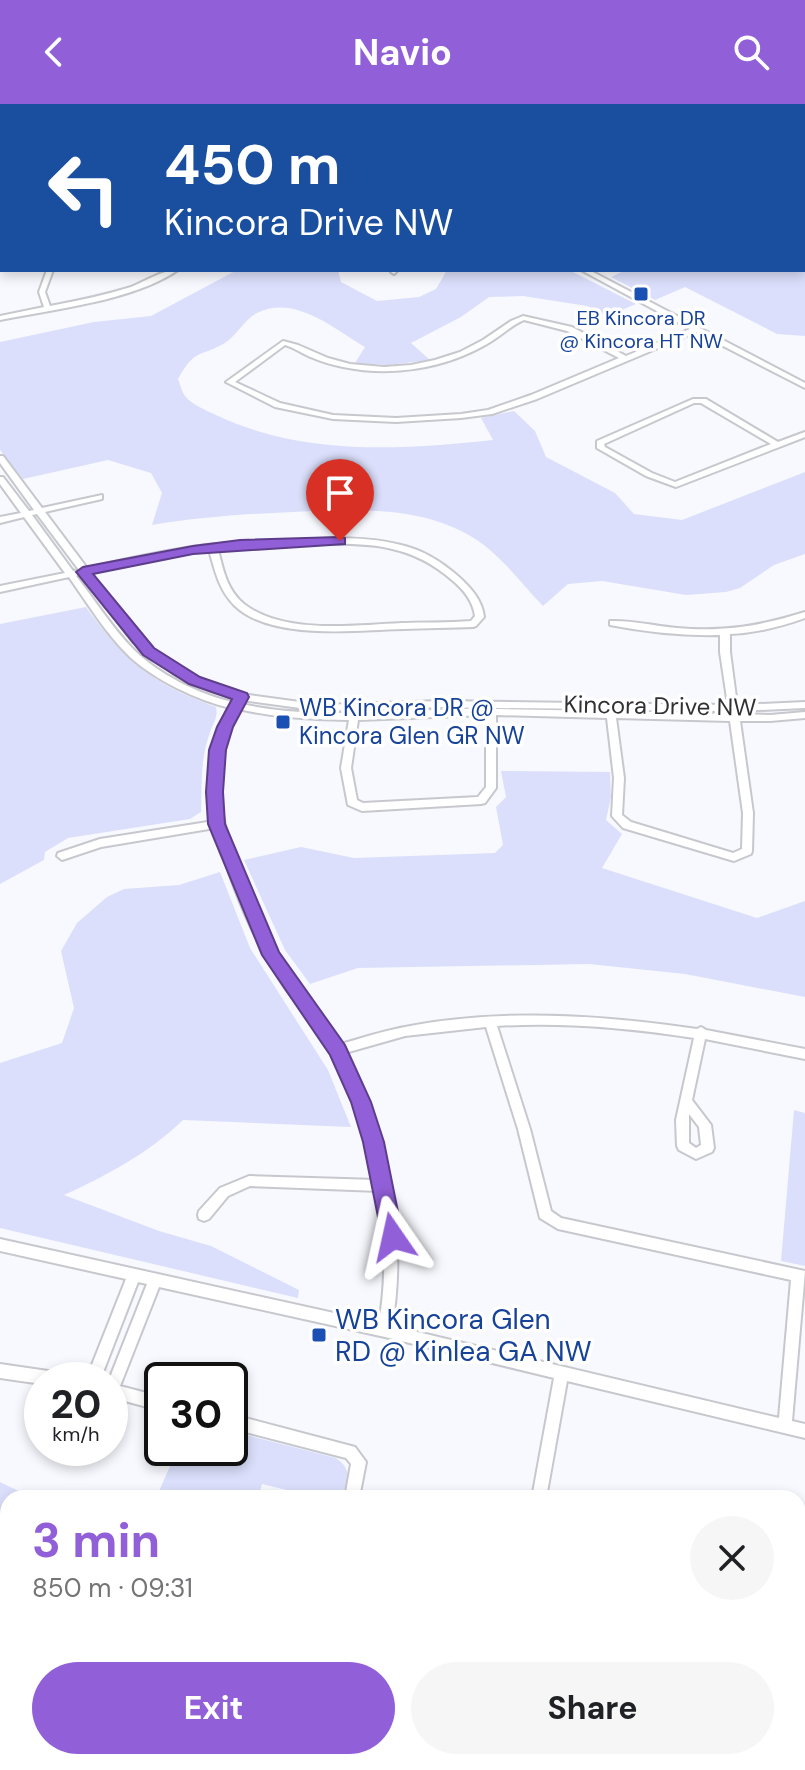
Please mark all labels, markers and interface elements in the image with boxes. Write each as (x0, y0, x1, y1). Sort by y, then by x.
text: Navio (353, 29, 452, 76)
icon: back (32, 30, 76, 74)
icon: search (729, 30, 773, 74)
text: 450 m (164, 128, 341, 201)
icon: left (32, 136, 136, 240)
text: Kincora Drive NW (164, 199, 453, 246)
marker: EB Kincora DR @ Kincora HT NW (632, 285, 650, 303)
place label: EB Kincora DR @ Kincora HT NW (559, 305, 723, 354)
pin (306, 459, 374, 541)
icon: arrive (318, 471, 362, 515)
street label: Kincora Drive NW (563, 688, 757, 723)
place label: WB Kincora DR @ Kincora Glen GR NW (299, 692, 525, 751)
marker: WB Kincora DR @ Kincora Glen GR NW (274, 713, 292, 731)
position arrow (351, 1195, 435, 1279)
place label: WB Kincora Glen RD @ Kinlea GA NW (335, 1301, 592, 1370)
marker: WB Kincora Glen RD @ Kinlea GA NW (310, 1326, 328, 1344)
speed limit sign: 30 (144, 1362, 248, 1466)
text: 20 (50, 1378, 102, 1430)
text: km/h (52, 1421, 100, 1447)
text: 3 min (32, 1509, 160, 1572)
button: close (690, 1516, 774, 1600)
text: 850 m · 09:31 (32, 1571, 193, 1605)
button: Exit (32, 1662, 395, 1754)
button: Share (411, 1662, 774, 1754)

